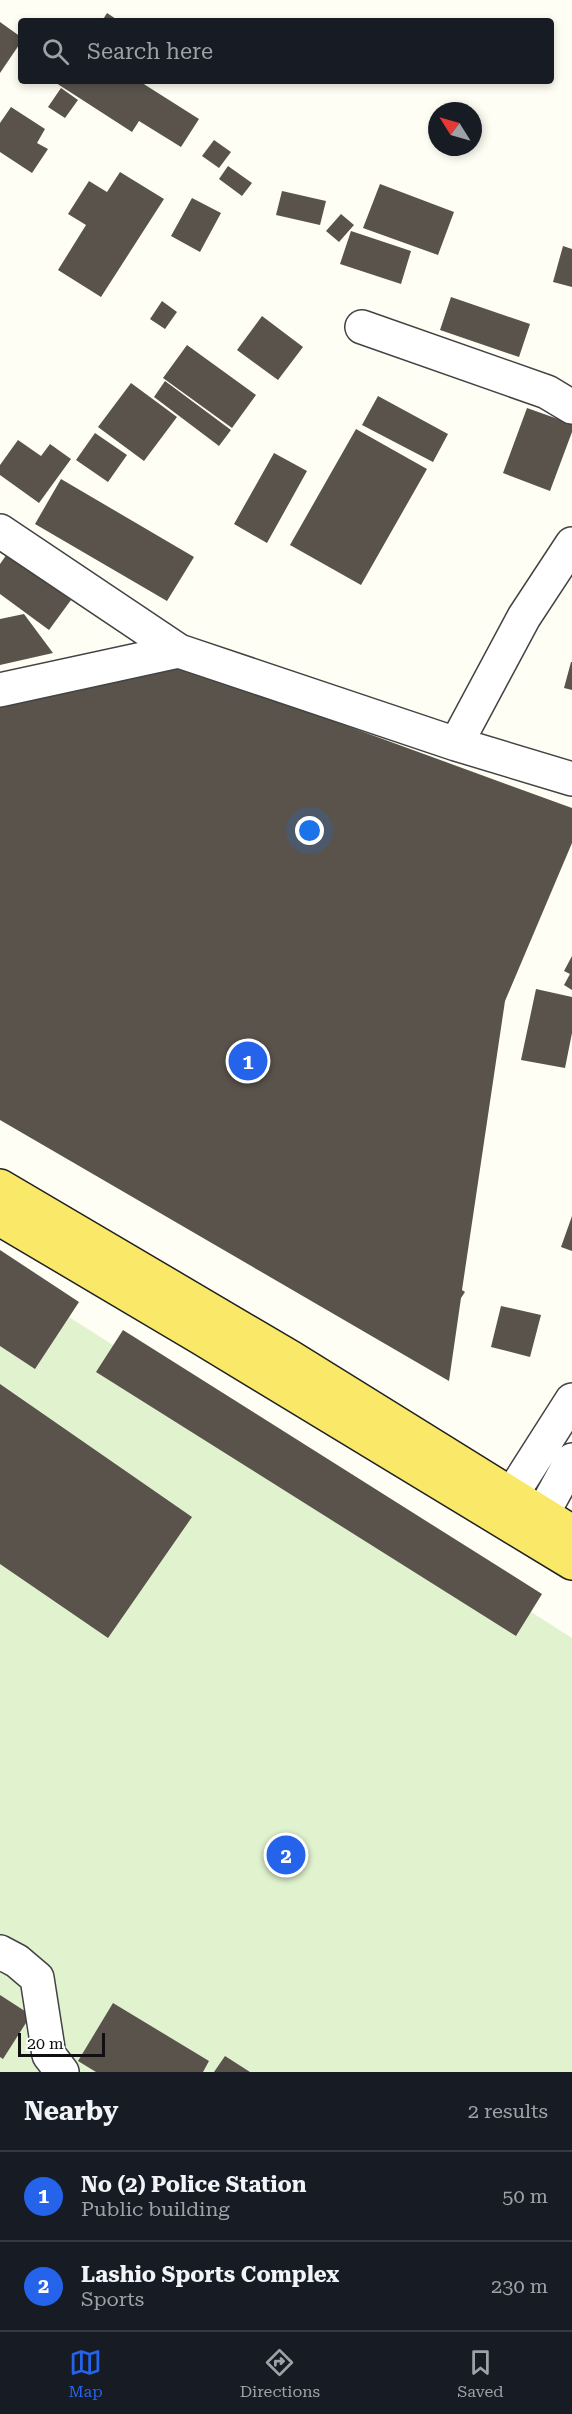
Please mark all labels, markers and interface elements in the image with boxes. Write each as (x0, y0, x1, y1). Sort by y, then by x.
search box (18, 18, 554, 84)
icon: search (39, 35, 72, 68)
text: Search here (87, 39, 213, 64)
north arrow (428, 102, 482, 156)
your location (295, 816, 324, 845)
pin: 1 (228, 1038, 268, 1084)
pin: 2 (266, 1832, 306, 1878)
scale bar (18, 2030, 105, 2058)
text: 20 m (27, 2034, 64, 2053)
text: Nearby (24, 2096, 118, 2126)
text: 2 results (468, 2099, 548, 2123)
text: No (2) Police Station (81, 2172, 307, 2197)
text: 1 (38, 2184, 49, 2208)
text: 50 m (502, 2184, 548, 2208)
text: Public building (81, 2197, 230, 2221)
text: Lashio Sports Complex (81, 2262, 339, 2287)
text: 2 (38, 2274, 49, 2298)
text: 230 m (491, 2274, 548, 2298)
text: Sports (81, 2287, 144, 2311)
tab: Map (68, 2346, 103, 2401)
tab: Directions (240, 2346, 320, 2401)
tab: Saved (457, 2346, 504, 2401)

